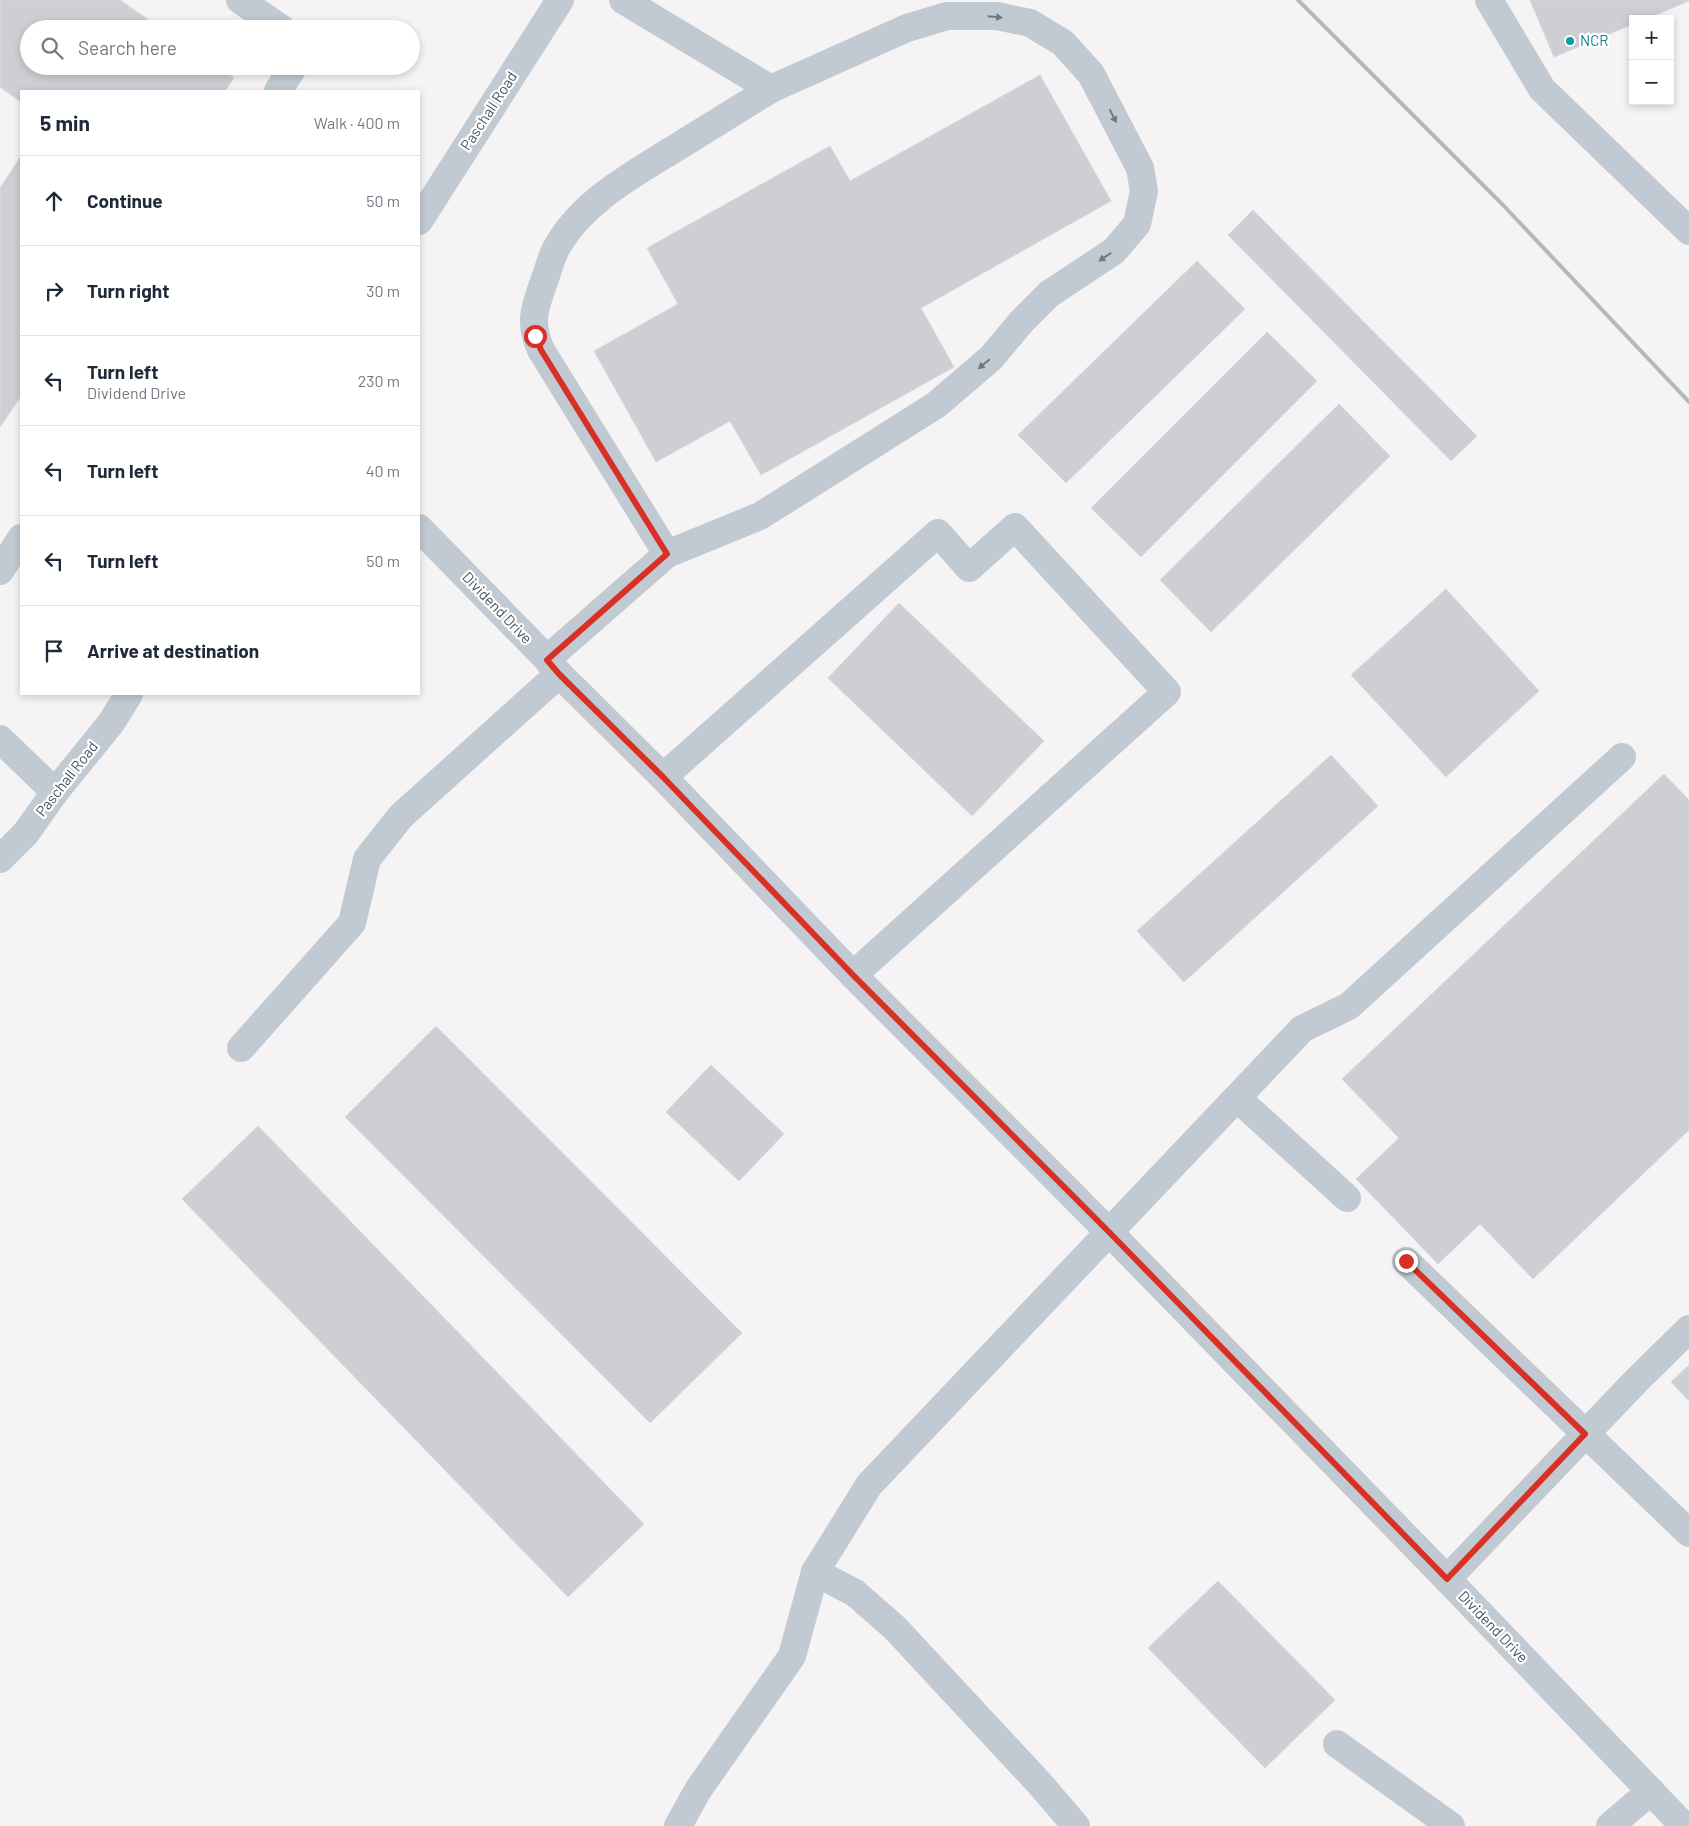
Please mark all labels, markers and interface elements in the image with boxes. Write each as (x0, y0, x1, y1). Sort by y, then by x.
one-way arrow (988, 13, 1004, 21)
map controls (1629, 15, 1674, 105)
button: + (1629, 15, 1674, 60)
search box (20, 20, 420, 75)
place label: NCR (1580, 31, 1608, 49)
icon: search (38, 34, 66, 62)
marker: NCR (1564, 35, 1576, 47)
text: Search here (78, 36, 177, 59)
button: − (1629, 60, 1674, 105)
street label: Paschall Road (456, 68, 520, 153)
one-way arrow (1109, 108, 1117, 123)
text: 5 min (40, 110, 90, 135)
text: Walk · 400 m (314, 113, 400, 132)
icon: ahead (40, 187, 68, 215)
text: Continue (87, 189, 163, 212)
text: 50 m (366, 191, 400, 210)
one-way arrow (1098, 252, 1112, 262)
icon: right (40, 277, 68, 305)
text: Turn right (87, 279, 169, 302)
text: 30 m (366, 281, 400, 300)
route start (524, 325, 547, 348)
one-way arrow (979, 358, 991, 370)
text: Turn left (87, 360, 158, 383)
icon: left (40, 367, 68, 395)
text: 230 m (358, 371, 400, 390)
text: Dividend Drive (87, 383, 186, 402)
icon: left (40, 457, 68, 485)
text: Turn left (87, 459, 158, 482)
text: 40 m (366, 461, 400, 480)
icon: left (40, 547, 68, 575)
text: Turn left (87, 549, 158, 572)
text: 50 m (366, 551, 400, 570)
street label: Dividend Drive (459, 568, 536, 647)
icon: arrive (40, 637, 68, 665)
text: Arrive at destination (87, 639, 259, 662)
street label: Paschall Road (31, 737, 101, 820)
route end (1395, 1250, 1418, 1273)
street label: Dividend Drive (1455, 1587, 1532, 1666)

